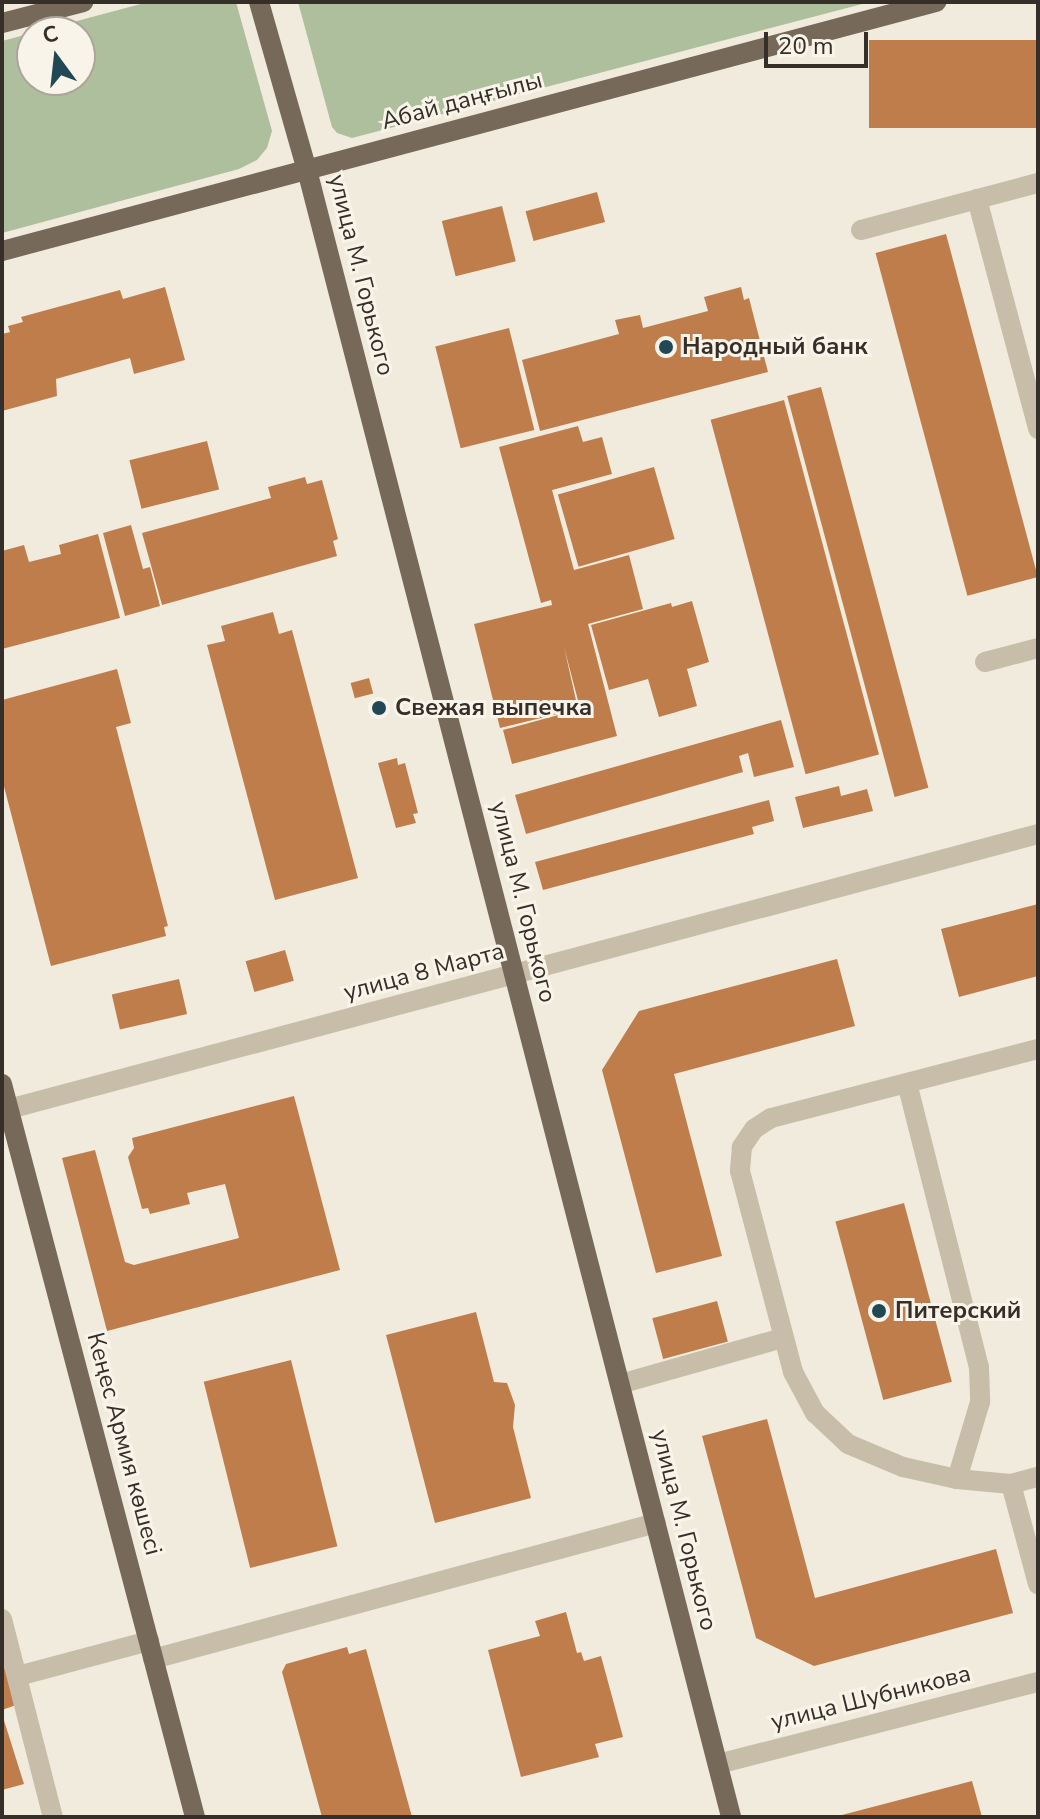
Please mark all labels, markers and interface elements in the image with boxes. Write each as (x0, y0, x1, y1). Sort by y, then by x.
north arrow (16, 16, 96, 96)
scale bar (768, 16, 872, 66)
text: С (39, 18, 61, 51)
text: 20 m (778, 30, 834, 62)
street label: Абай даңғылы (379, 66, 545, 136)
street label: улица М. Горького (322, 171, 400, 379)
place label: Народный банк (682, 333, 868, 361)
marker: Народный банк (657, 338, 675, 356)
place label: Свежая выпечка (395, 694, 592, 722)
marker: Свежая выпечка (370, 699, 388, 717)
street label: улица М. Горького (484, 798, 562, 1006)
street label: улица 8 Марта (341, 937, 507, 1007)
place label: Питерский (895, 1297, 1021, 1325)
marker: Питерский (870, 1302, 888, 1320)
street label: Кеңес Армия көшесі (80, 1329, 168, 1559)
street label: улица М. Горького (645, 1426, 723, 1634)
street label: улица Шубникова (768, 1659, 974, 1737)

